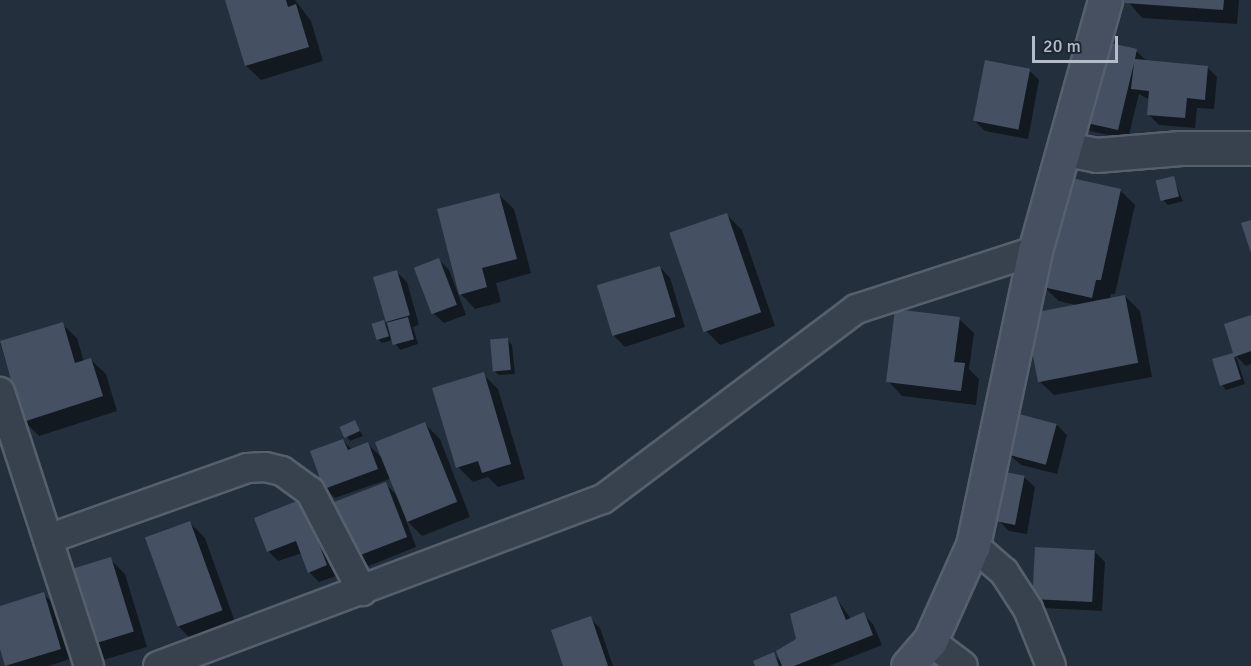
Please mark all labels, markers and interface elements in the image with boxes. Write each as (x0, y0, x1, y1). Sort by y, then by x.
scale bar (1035, 24, 1120, 62)
text: 20 m (1043, 35, 1081, 57)

